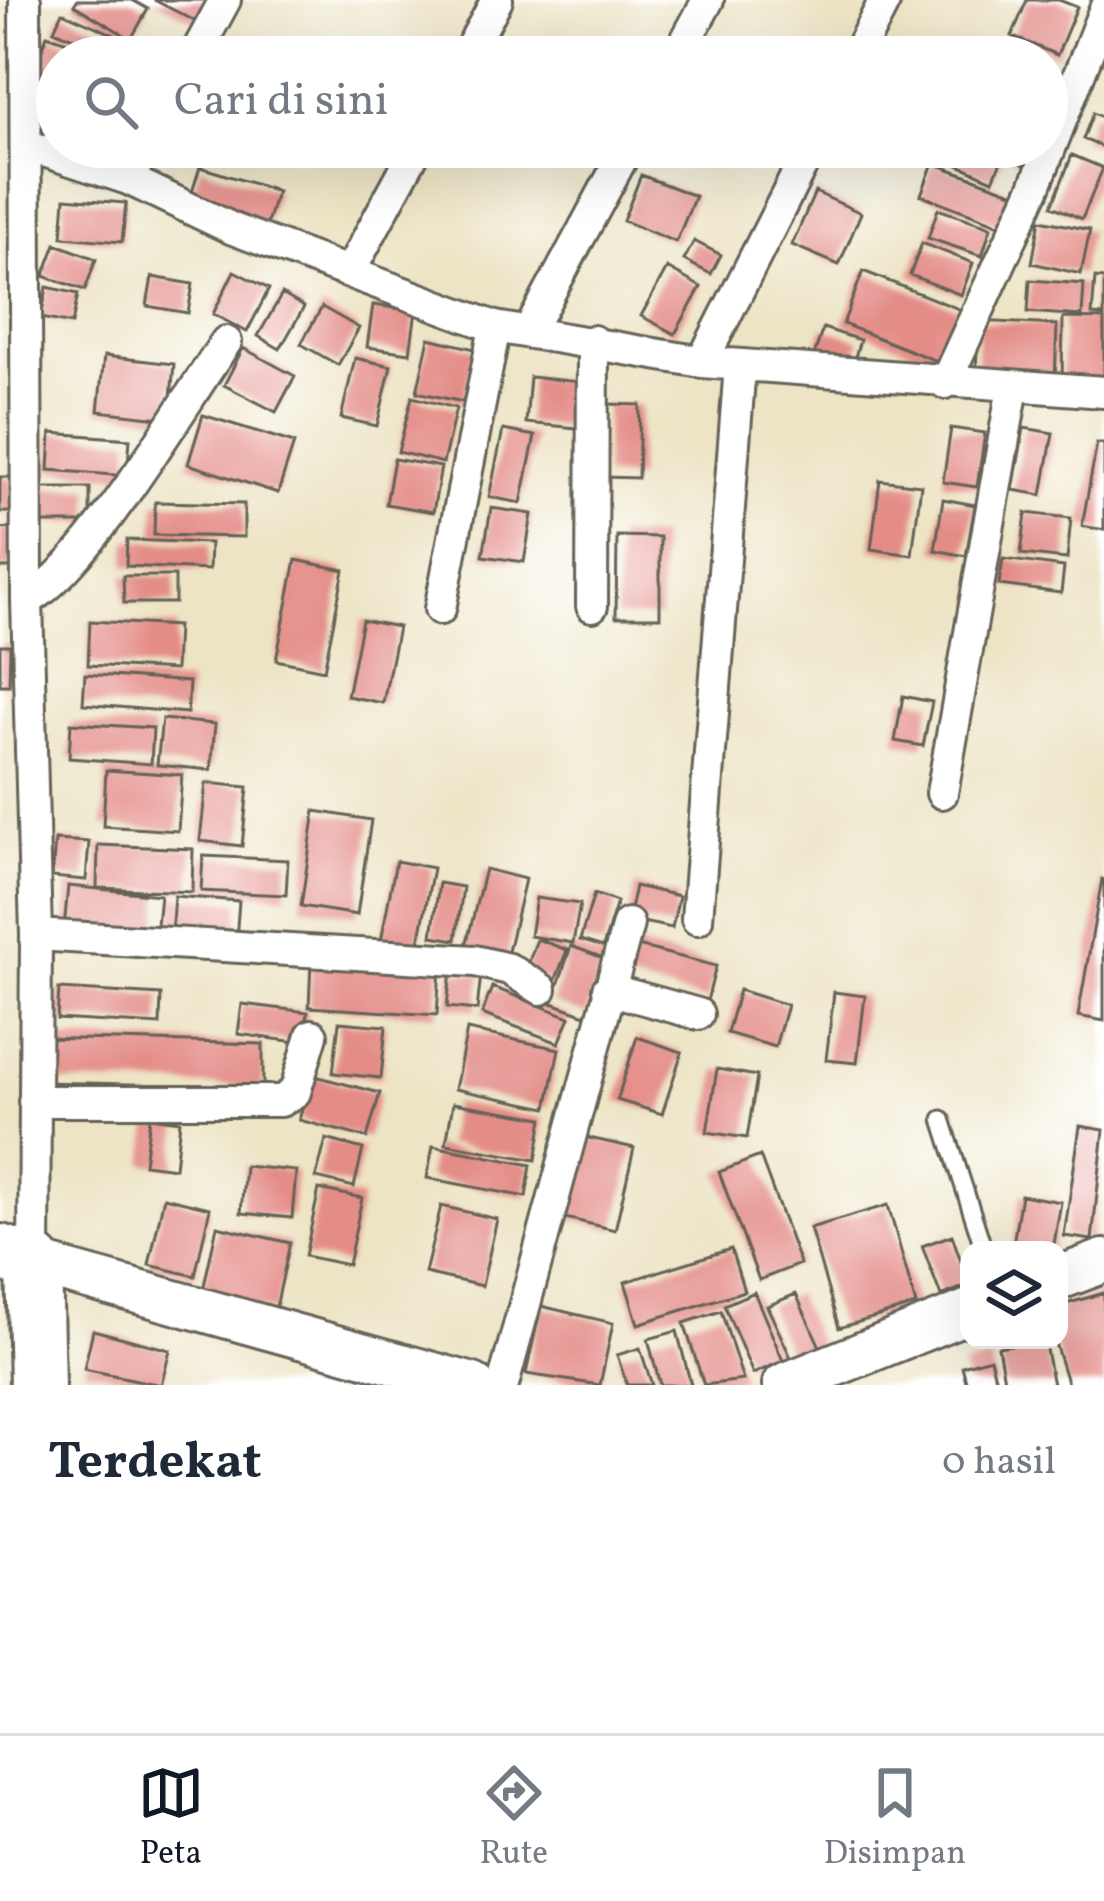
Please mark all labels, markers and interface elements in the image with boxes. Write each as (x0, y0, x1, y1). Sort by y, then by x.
search box (36, 36, 1068, 168)
icon: search (78, 69, 144, 135)
text: Cari di sini (174, 71, 388, 134)
map controls (960, 1241, 1068, 1349)
button: layers (960, 1241, 1068, 1349)
text: Terdekat (48, 1428, 262, 1499)
text: 0 hasil (942, 1436, 1056, 1490)
tab: Peta (138, 1760, 204, 1878)
tab: Rute (480, 1760, 548, 1878)
tab: Disimpan (824, 1760, 966, 1878)

